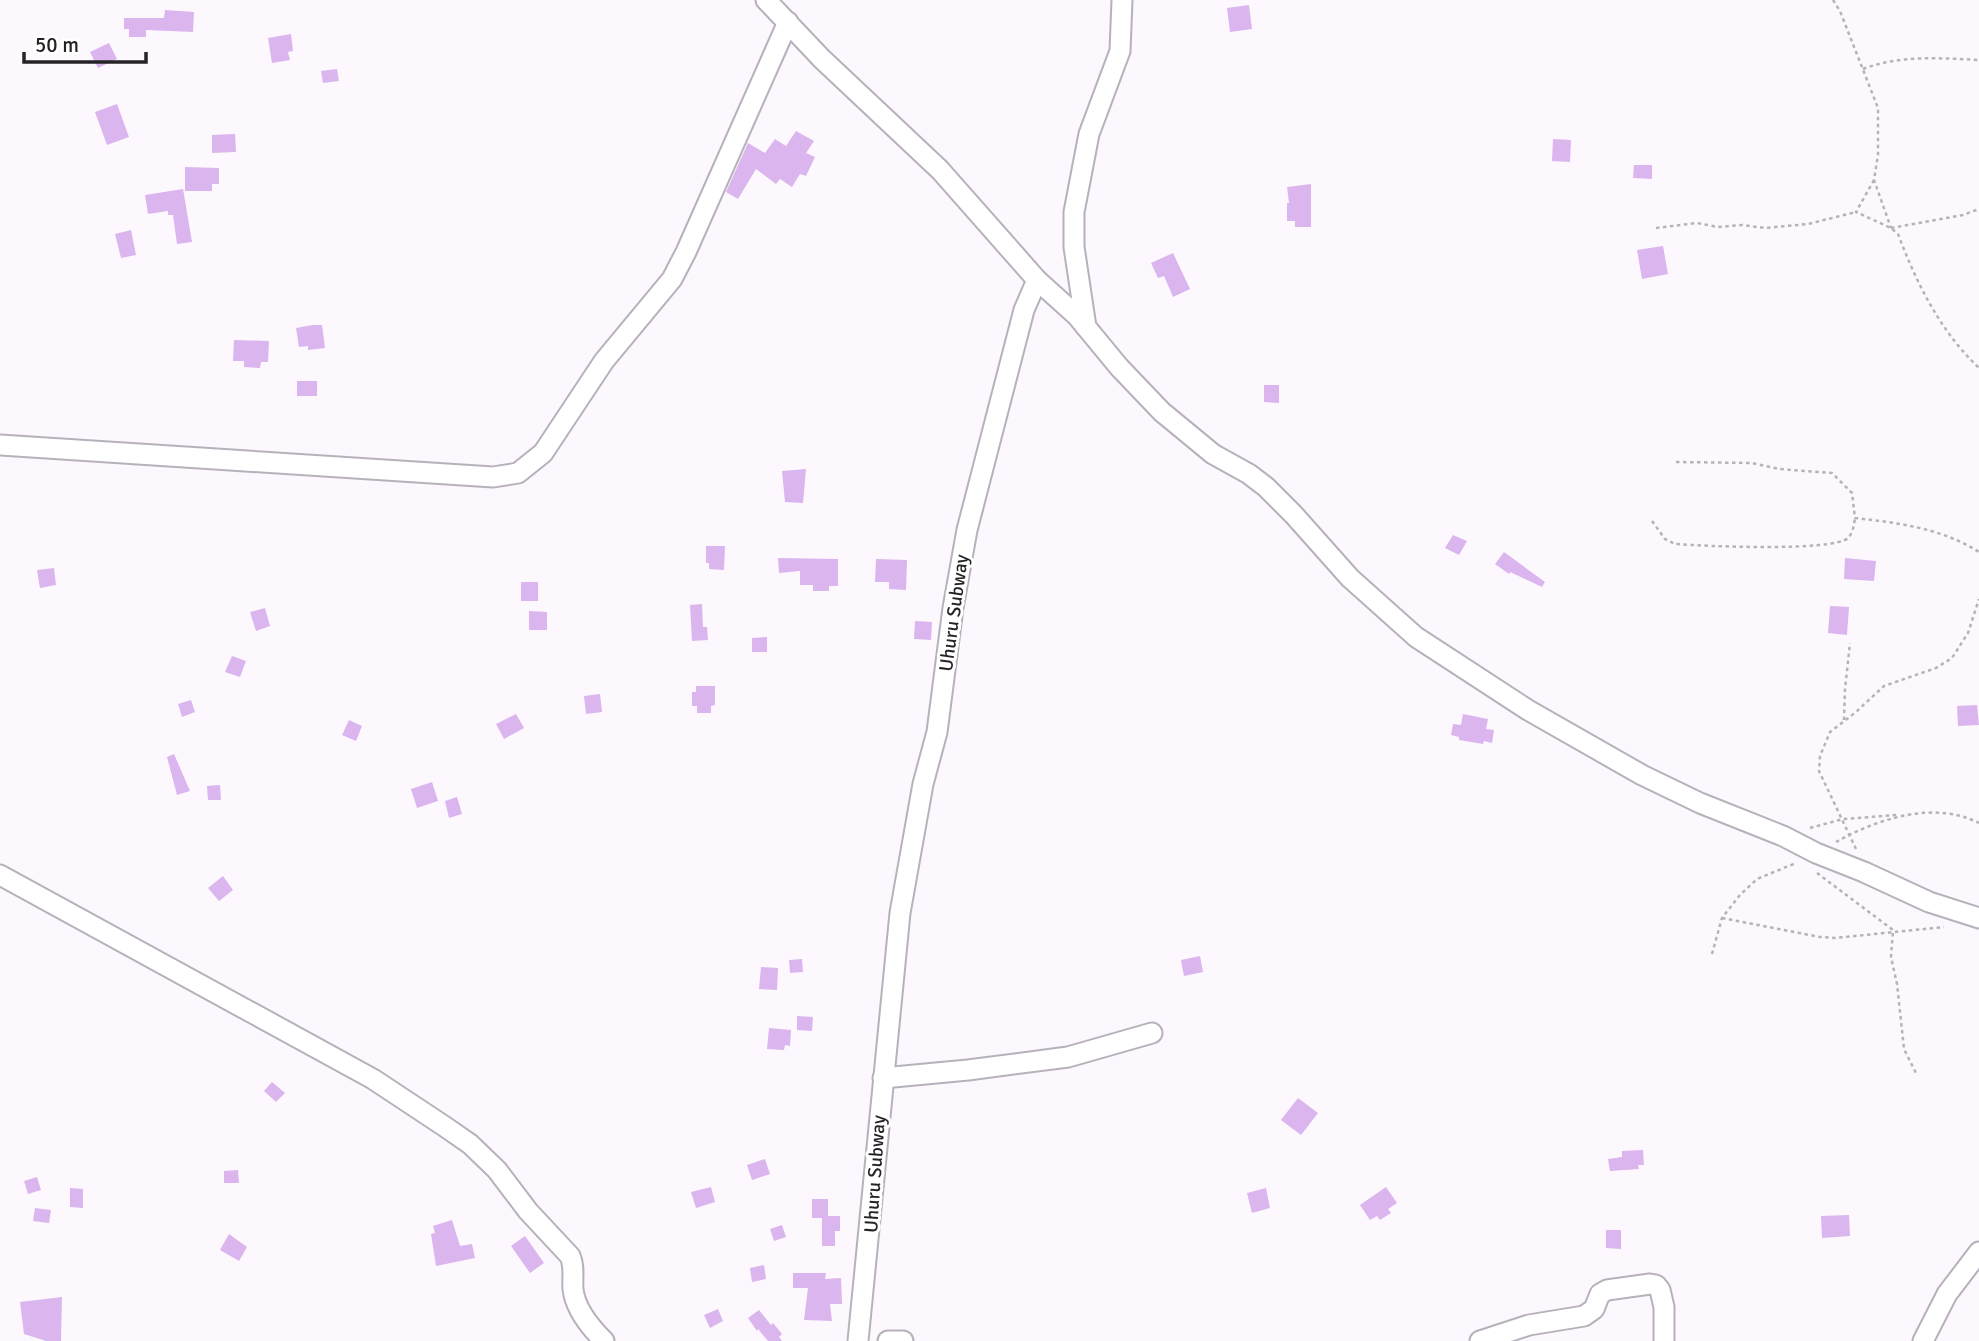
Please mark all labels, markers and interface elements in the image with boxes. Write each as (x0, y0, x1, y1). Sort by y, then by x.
scale bar (24, 21, 147, 65)
text: 50 m (35, 32, 79, 58)
street label: Uhuru Subway (934, 553, 974, 673)
street label: Uhuru Subway (859, 1114, 891, 1234)

